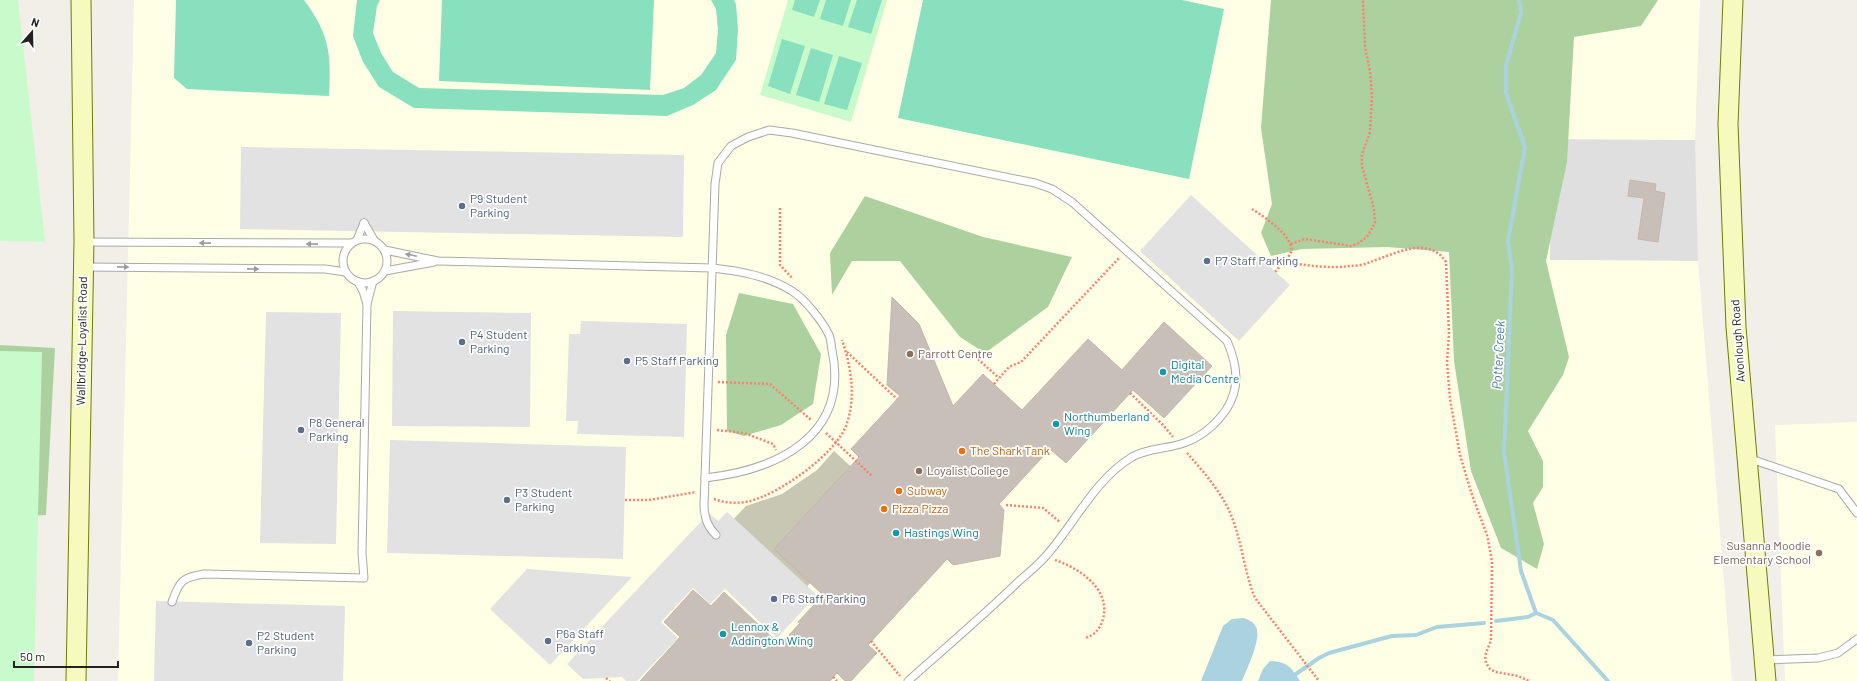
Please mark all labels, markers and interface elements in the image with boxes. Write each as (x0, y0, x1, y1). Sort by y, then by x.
north arrow (12, 12, 52, 52)
text: N (30, 15, 41, 29)
place label: P9 Student Parking (470, 191, 527, 219)
marker: P9 Student Parking (457, 201, 467, 211)
one-way arrow (198, 240, 211, 246)
one-way arrow (305, 241, 318, 247)
one-way arrow (405, 252, 417, 258)
place label: P7 Staff Parking (1215, 253, 1298, 267)
marker: P7 Staff Parking (1202, 256, 1212, 266)
one-way arrow (117, 264, 130, 270)
one-way arrow (247, 265, 259, 272)
street label: Wallbridge-Loyalist Road (73, 276, 89, 406)
street label: Avonlough Road (1727, 299, 1747, 383)
water label: Potter Creek (1488, 320, 1508, 390)
place label: P4 Student Parking (470, 327, 528, 355)
marker: P4 Student Parking (457, 337, 467, 347)
place label: Parrott Centre (918, 346, 993, 360)
marker: Parrott Centre (905, 349, 915, 359)
place label: P5 Staff Parking (635, 353, 719, 367)
marker: P5 Staff Parking (622, 356, 632, 366)
place label: Digital Media Centre (1171, 357, 1239, 385)
marker: Digital Media Centre (1158, 367, 1168, 377)
place label: Northumberland Wing (1064, 409, 1149, 437)
place label: P8 General Parking (309, 415, 365, 443)
marker: Northumberland Wing (1051, 419, 1061, 429)
marker: P8 General Parking (296, 425, 306, 435)
place label: The Shark Tank (970, 443, 1050, 457)
marker: The Shark Tank (957, 446, 967, 456)
place label: Loyalist College (927, 463, 1009, 477)
marker: Loyalist College (914, 466, 924, 476)
place label: Subway (907, 483, 947, 497)
place label: P3 Student Parking (515, 485, 572, 513)
marker: Subway (894, 486, 904, 496)
marker: P3 Student Parking (502, 495, 512, 505)
place label: Pizza Pizza (892, 501, 948, 515)
marker: Pizza Pizza (879, 504, 889, 514)
place label: Hastings Wing (904, 525, 979, 539)
marker: Hastings Wing (891, 528, 901, 538)
place label: Susanna Moodie Elementary School (1713, 538, 1811, 566)
marker: Susanna Moodie Elementary School (1814, 548, 1824, 558)
place label: P6 Staff Parking (782, 591, 866, 605)
marker: P6 Staff Parking (769, 594, 779, 604)
place label: Lennox & Addington Wing (731, 619, 813, 647)
place label: P6a Staff Parking (556, 626, 604, 654)
place label: P2 Student Parking (257, 628, 315, 656)
marker: Lennox & Addington Wing (718, 629, 728, 639)
marker: P6a Staff Parking (543, 636, 553, 646)
marker: P2 Student Parking (244, 638, 254, 648)
scale bar (14, 643, 118, 669)
text: 50 m (20, 649, 45, 663)

